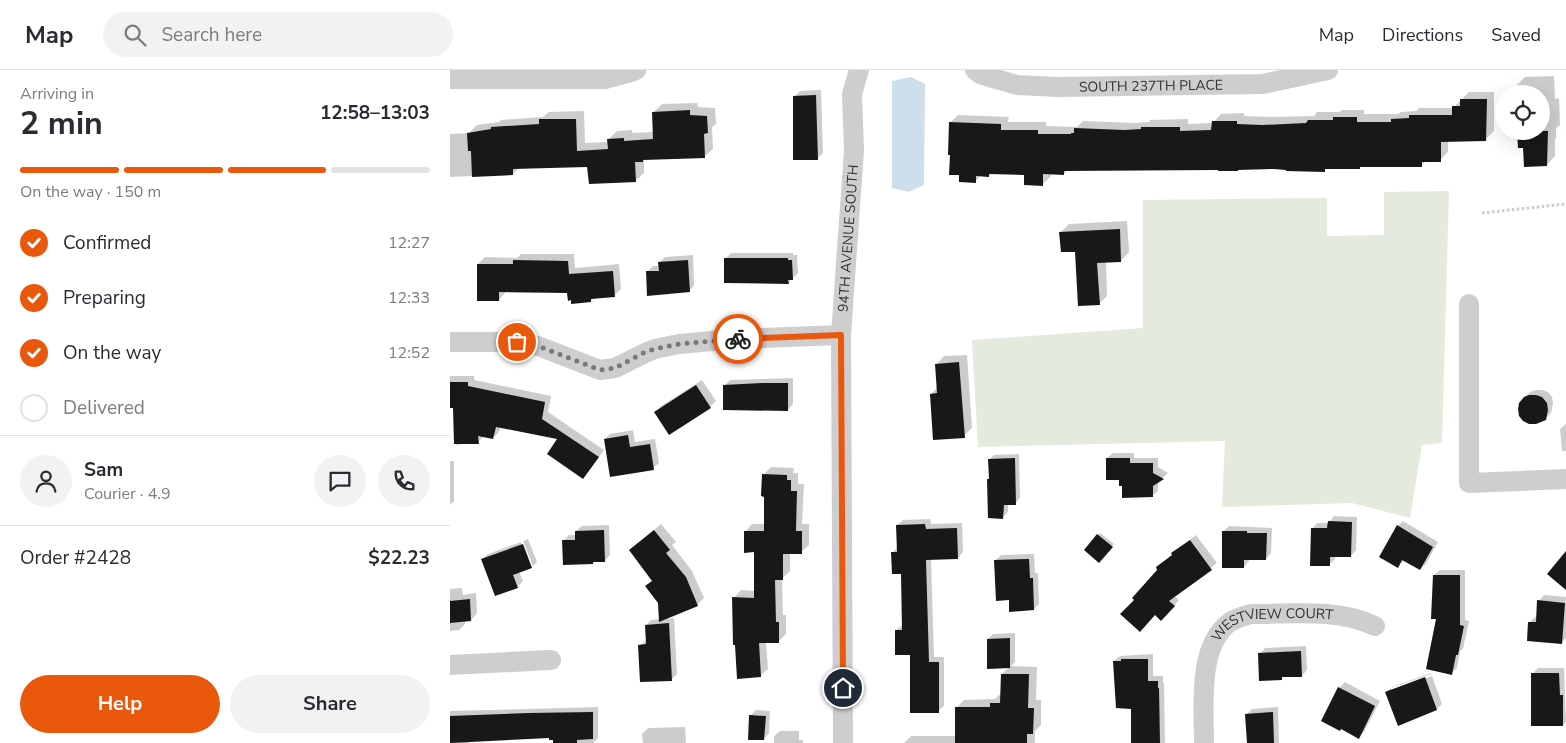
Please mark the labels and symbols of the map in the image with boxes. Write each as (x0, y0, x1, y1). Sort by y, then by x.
street label: SOUTH 237TH PLACE (1079, 76, 1223, 97)
street label: 94TH AVENUE SOUTH (834, 164, 863, 313)
courier (713, 314, 763, 364)
pin (496, 321, 538, 363)
street label: WESTVIEW COURT (1207, 604, 1335, 645)
pin (822, 667, 864, 709)

